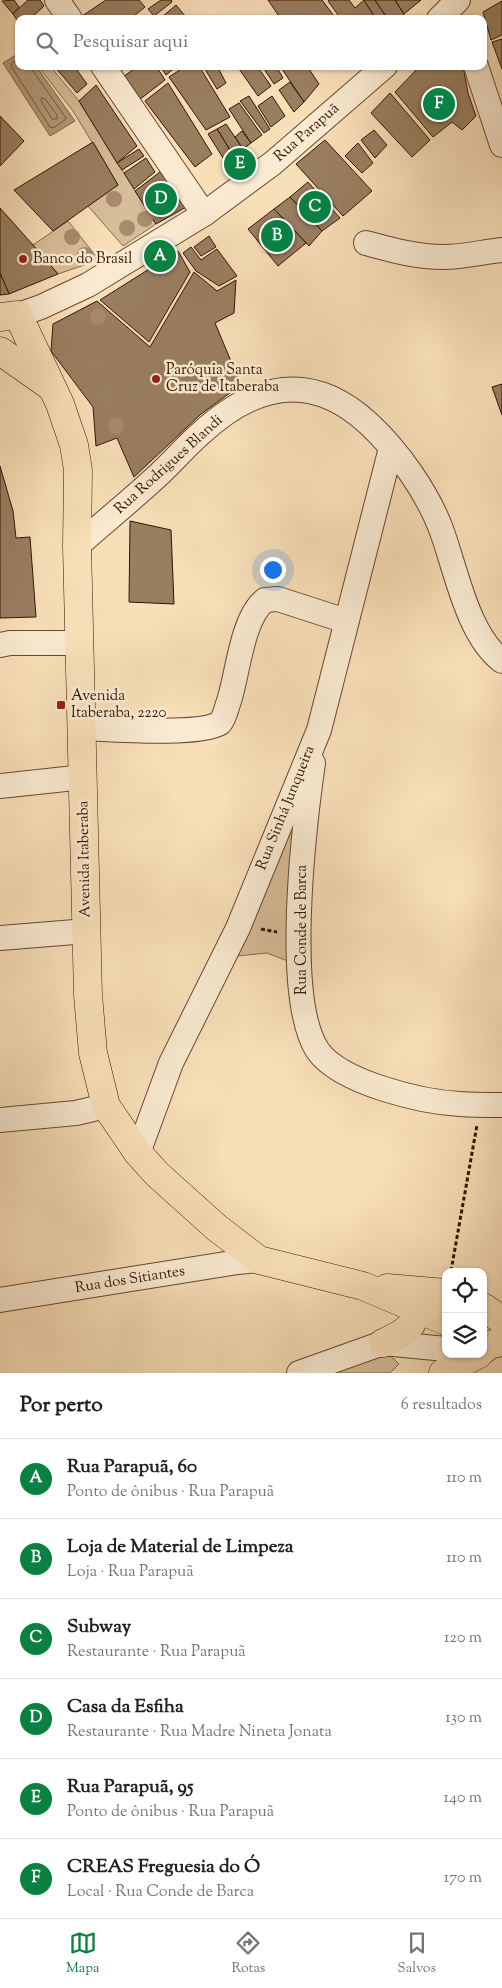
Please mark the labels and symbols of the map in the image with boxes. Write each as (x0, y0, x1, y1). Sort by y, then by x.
pin: F (423, 85, 455, 123)
street label: Rua Parapuã (270, 99, 344, 167)
pin: E (224, 145, 256, 183)
pin: D (145, 180, 177, 218)
pin: C (299, 188, 331, 226)
pin: B (261, 217, 293, 255)
pin: A (144, 237, 176, 275)
place label: Banco do Brasil (33, 249, 132, 270)
marker: Banco do Brasil (17, 253, 29, 265)
place label: Paróquia Santa Cruz de Itaberaba (166, 360, 279, 398)
marker: Paróquia Santa Cruz de Itaberaba (150, 373, 162, 385)
street label: Rua Rodrigues Blandi (110, 410, 228, 520)
your location (260, 557, 286, 583)
place label: Avenida Itaberaba, 2220 (71, 686, 167, 724)
marker: Avenida Itaberaba, 2220 (55, 699, 67, 711)
street label: Rua Sinhá Junqueira (251, 743, 321, 873)
street label: Avenida Itaberaba (73, 800, 97, 918)
street label: Rua Conde de Barca (292, 865, 313, 995)
street label: Rua dos Sitiantes (74, 1261, 186, 1299)

